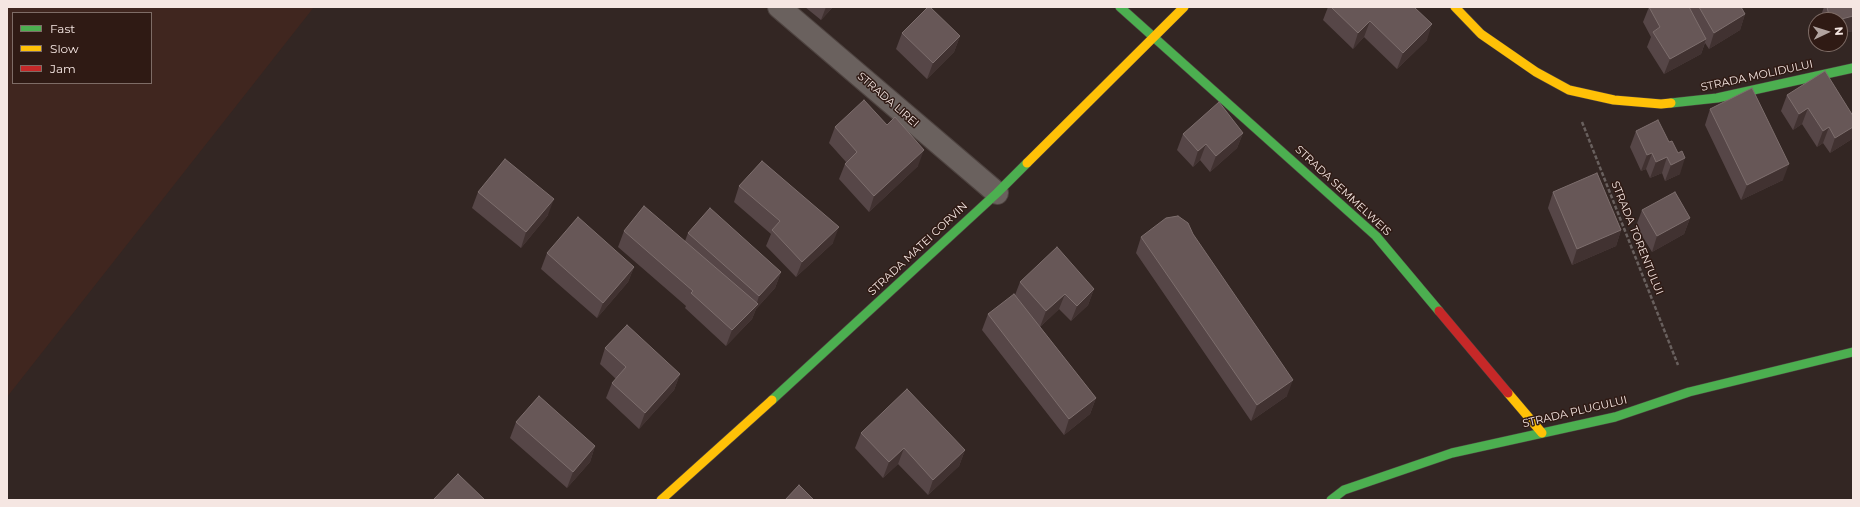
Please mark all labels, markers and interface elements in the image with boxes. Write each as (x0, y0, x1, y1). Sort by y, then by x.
legend (12, 12, 152, 84)
north arrow (1808, 12, 1848, 52)
text: Fast (50, 21, 75, 36)
text: N (1832, 26, 1846, 36)
text: Slow (50, 41, 79, 56)
street label: STRADA MOLIDULUI (1700, 58, 1814, 94)
text: Jam (50, 61, 76, 76)
street label: STRADA LIREI (855, 70, 921, 130)
street label: STRADA SEMMELWEIS (1292, 143, 1394, 239)
street label: STRADA TORENTULUI (1608, 179, 1666, 297)
street label: STRADA MATEI CORVIN (866, 200, 970, 298)
street label: STRADA PLUGULUI (1521, 394, 1629, 430)

